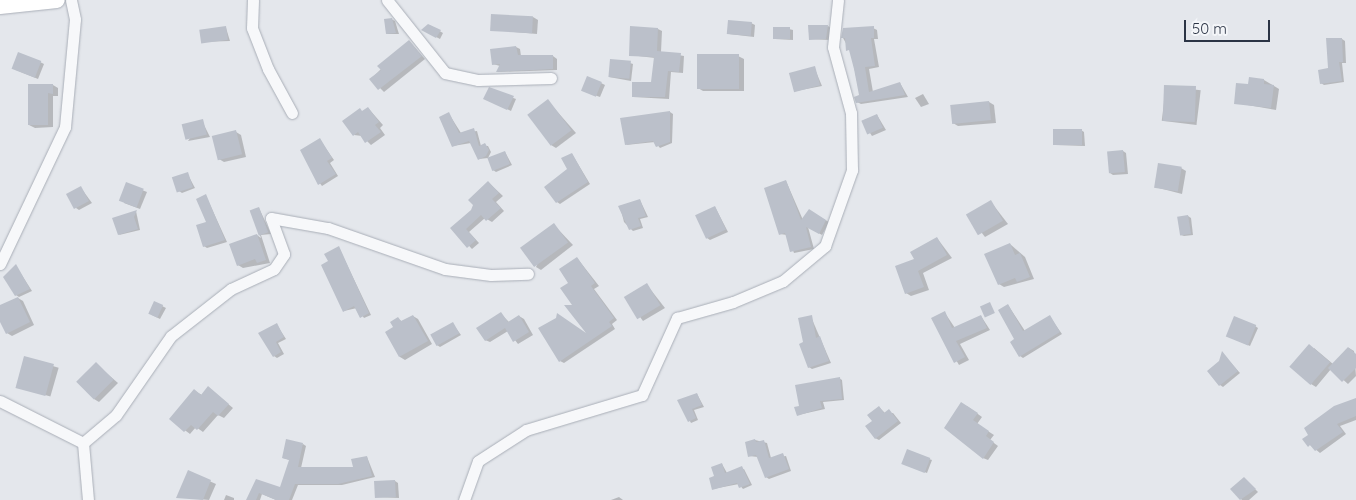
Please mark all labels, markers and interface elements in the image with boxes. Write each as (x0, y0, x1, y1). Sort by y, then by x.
scale bar (1186, 10, 1272, 42)
text: 50 m (1192, 19, 1227, 38)

